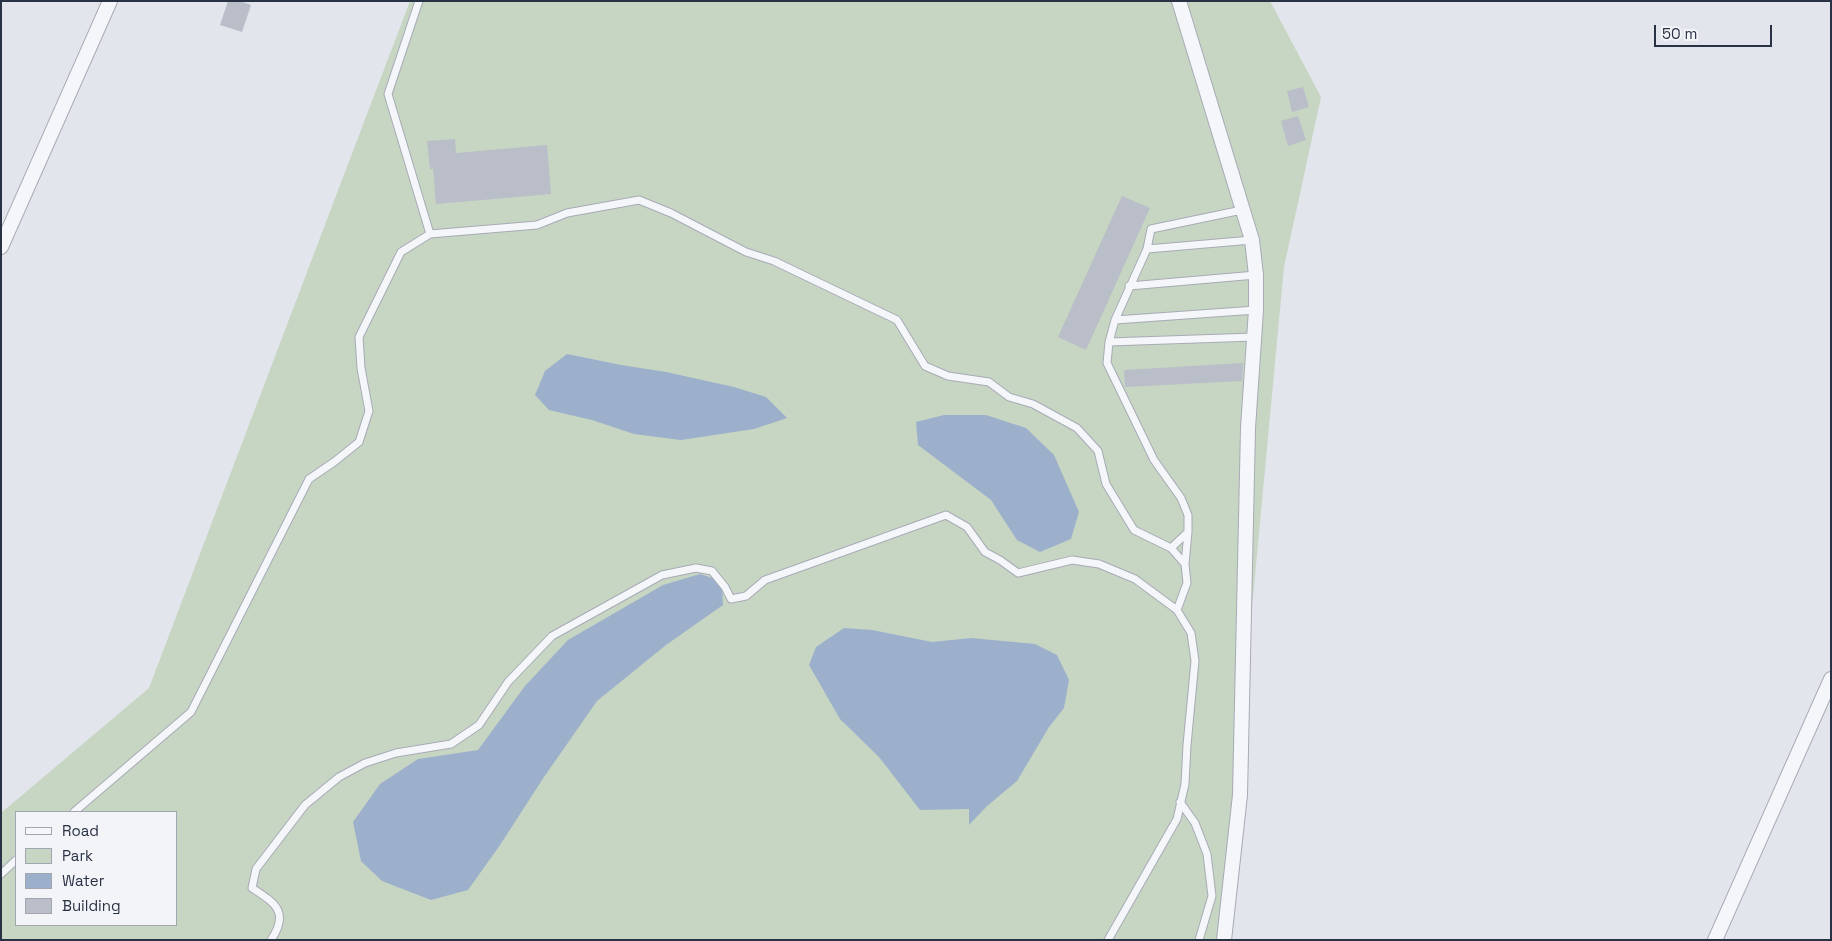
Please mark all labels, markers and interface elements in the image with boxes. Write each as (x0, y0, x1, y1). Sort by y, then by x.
scale bar (1657, 15, 1774, 47)
text: 50 m (1662, 24, 1697, 43)
legend (15, 811, 178, 926)
text: Road (62, 821, 99, 840)
text: Park (62, 846, 93, 865)
text: Water (62, 871, 104, 890)
text: Building (62, 896, 121, 915)

